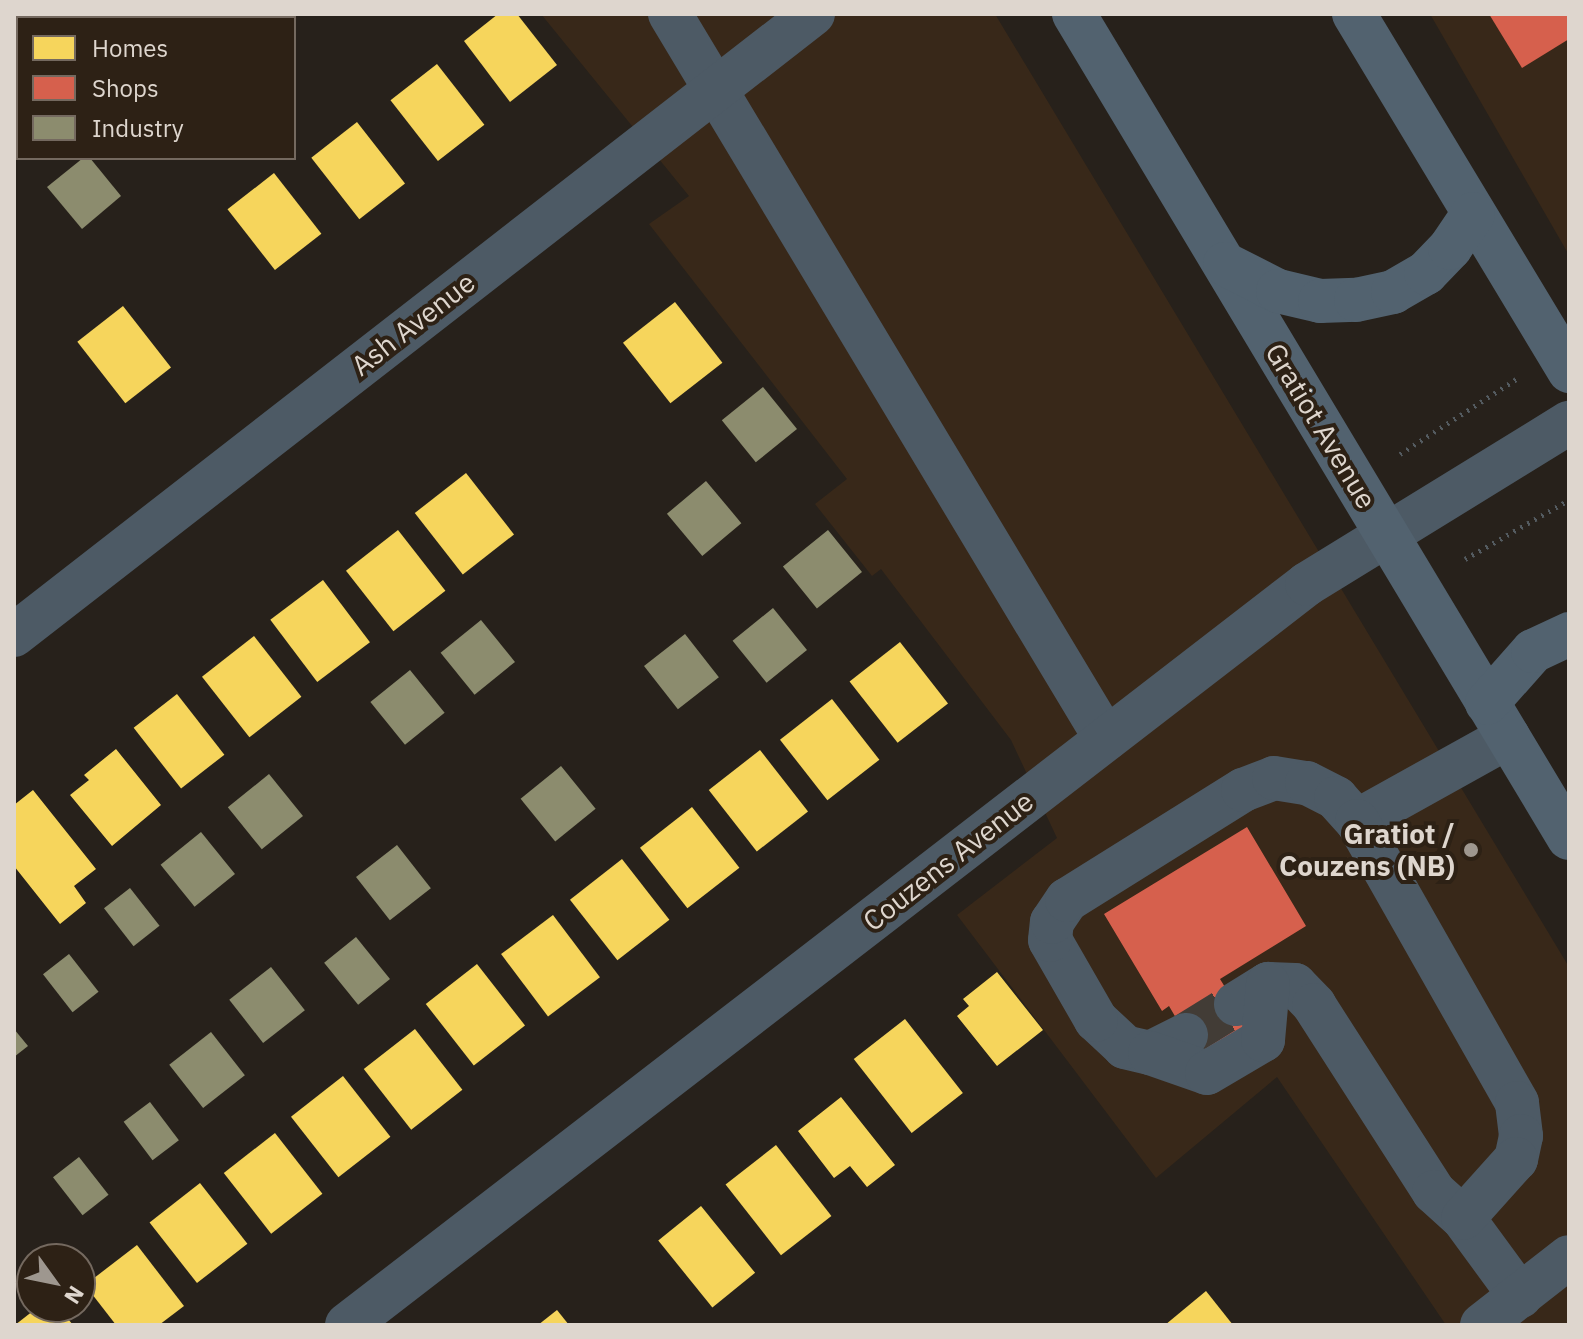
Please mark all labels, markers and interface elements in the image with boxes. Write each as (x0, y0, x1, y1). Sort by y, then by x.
legend (16, 16, 296, 160)
text: Homes (92, 32, 168, 64)
text: Shops (92, 72, 159, 104)
text: Industry (92, 112, 184, 144)
street label: Ash Avenue (345, 265, 481, 383)
street label: Gratiot Avenue (1258, 337, 1384, 515)
street label: Couzens Avenue (856, 784, 1040, 938)
place label: Gratiot / Couzens (NB) (1279, 817, 1455, 883)
marker: Gratiot / Couzens (NB) (1462, 841, 1480, 859)
north arrow (16, 1243, 96, 1323)
text: N (58, 1281, 91, 1310)

